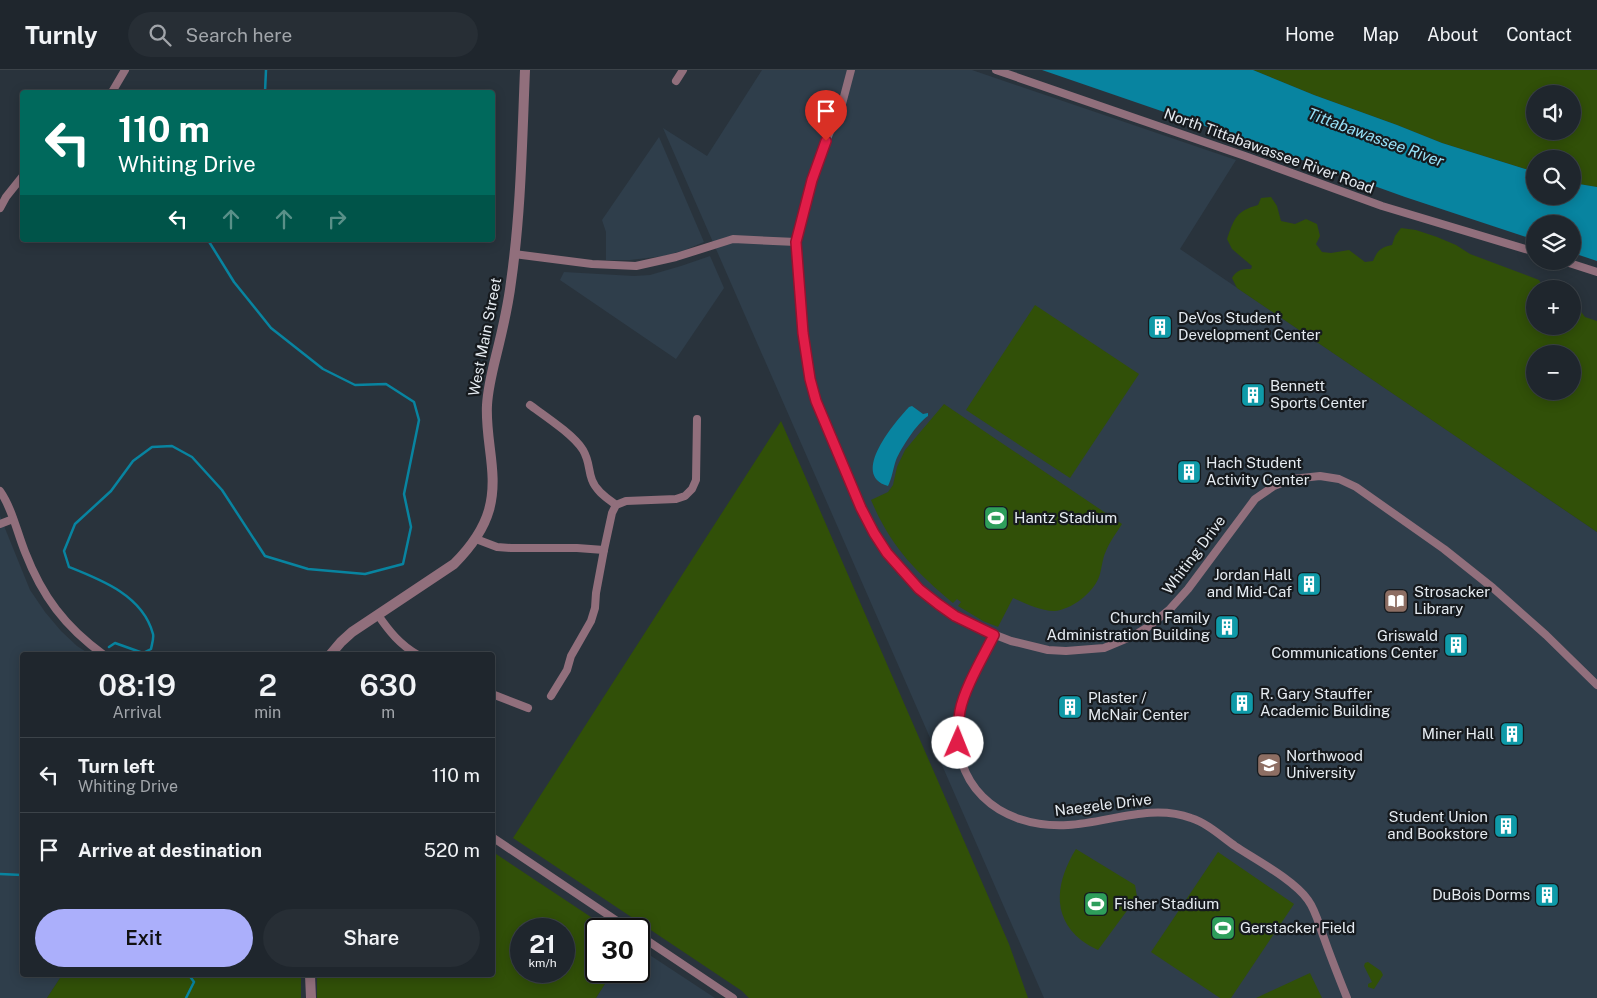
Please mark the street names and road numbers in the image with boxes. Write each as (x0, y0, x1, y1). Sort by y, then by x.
street label: North Tittabawassee River Road (1162, 105, 1377, 197)
street label: West Main Street (465, 276, 504, 398)
street label: Whiting Drive (1159, 512, 1229, 597)
street label: Naegele Drive (1053, 790, 1152, 819)

